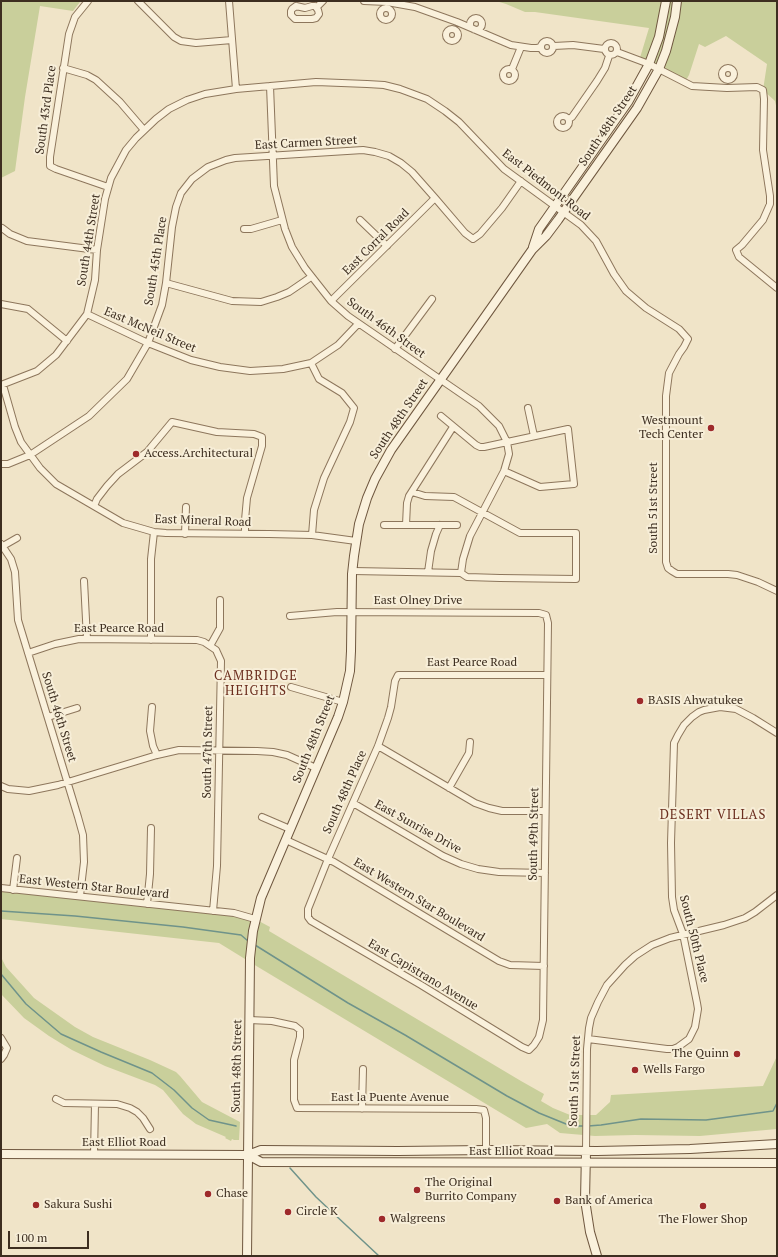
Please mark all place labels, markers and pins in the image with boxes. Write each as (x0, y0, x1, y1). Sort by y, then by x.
place label: Westmount Tech Center (639, 414, 703, 442)
marker: Westmount Tech Center (706, 423, 716, 433)
place label: Access.Architectural (144, 447, 253, 461)
marker: Access.Architectural (131, 449, 141, 459)
place label: BASIS Ahwatukee (648, 694, 743, 708)
marker: BASIS Ahwatukee (635, 696, 645, 706)
place label: The Quinn (672, 1047, 729, 1061)
marker: The Quinn (732, 1049, 742, 1059)
place label: Wells Fargo (643, 1063, 705, 1077)
marker: Wells Fargo (630, 1065, 640, 1075)
place label: The Original Burrito Company (425, 1176, 517, 1204)
marker: The Original Burrito Company (412, 1185, 422, 1195)
place label: Chase (216, 1187, 248, 1201)
marker: Chase (203, 1189, 213, 1199)
place label: Bank of America (565, 1194, 653, 1208)
marker: Bank of America (552, 1196, 562, 1206)
place label: Sakura Sushi (44, 1198, 112, 1212)
marker: Sakura Sushi (31, 1200, 41, 1210)
marker: The Flower Shop (698, 1201, 708, 1211)
place label: Circle K (296, 1205, 338, 1219)
marker: Circle K (283, 1207, 293, 1217)
place label: Walgreens (390, 1212, 445, 1226)
place label: The Flower Shop (658, 1213, 748, 1227)
marker: Walgreens (377, 1214, 387, 1224)

